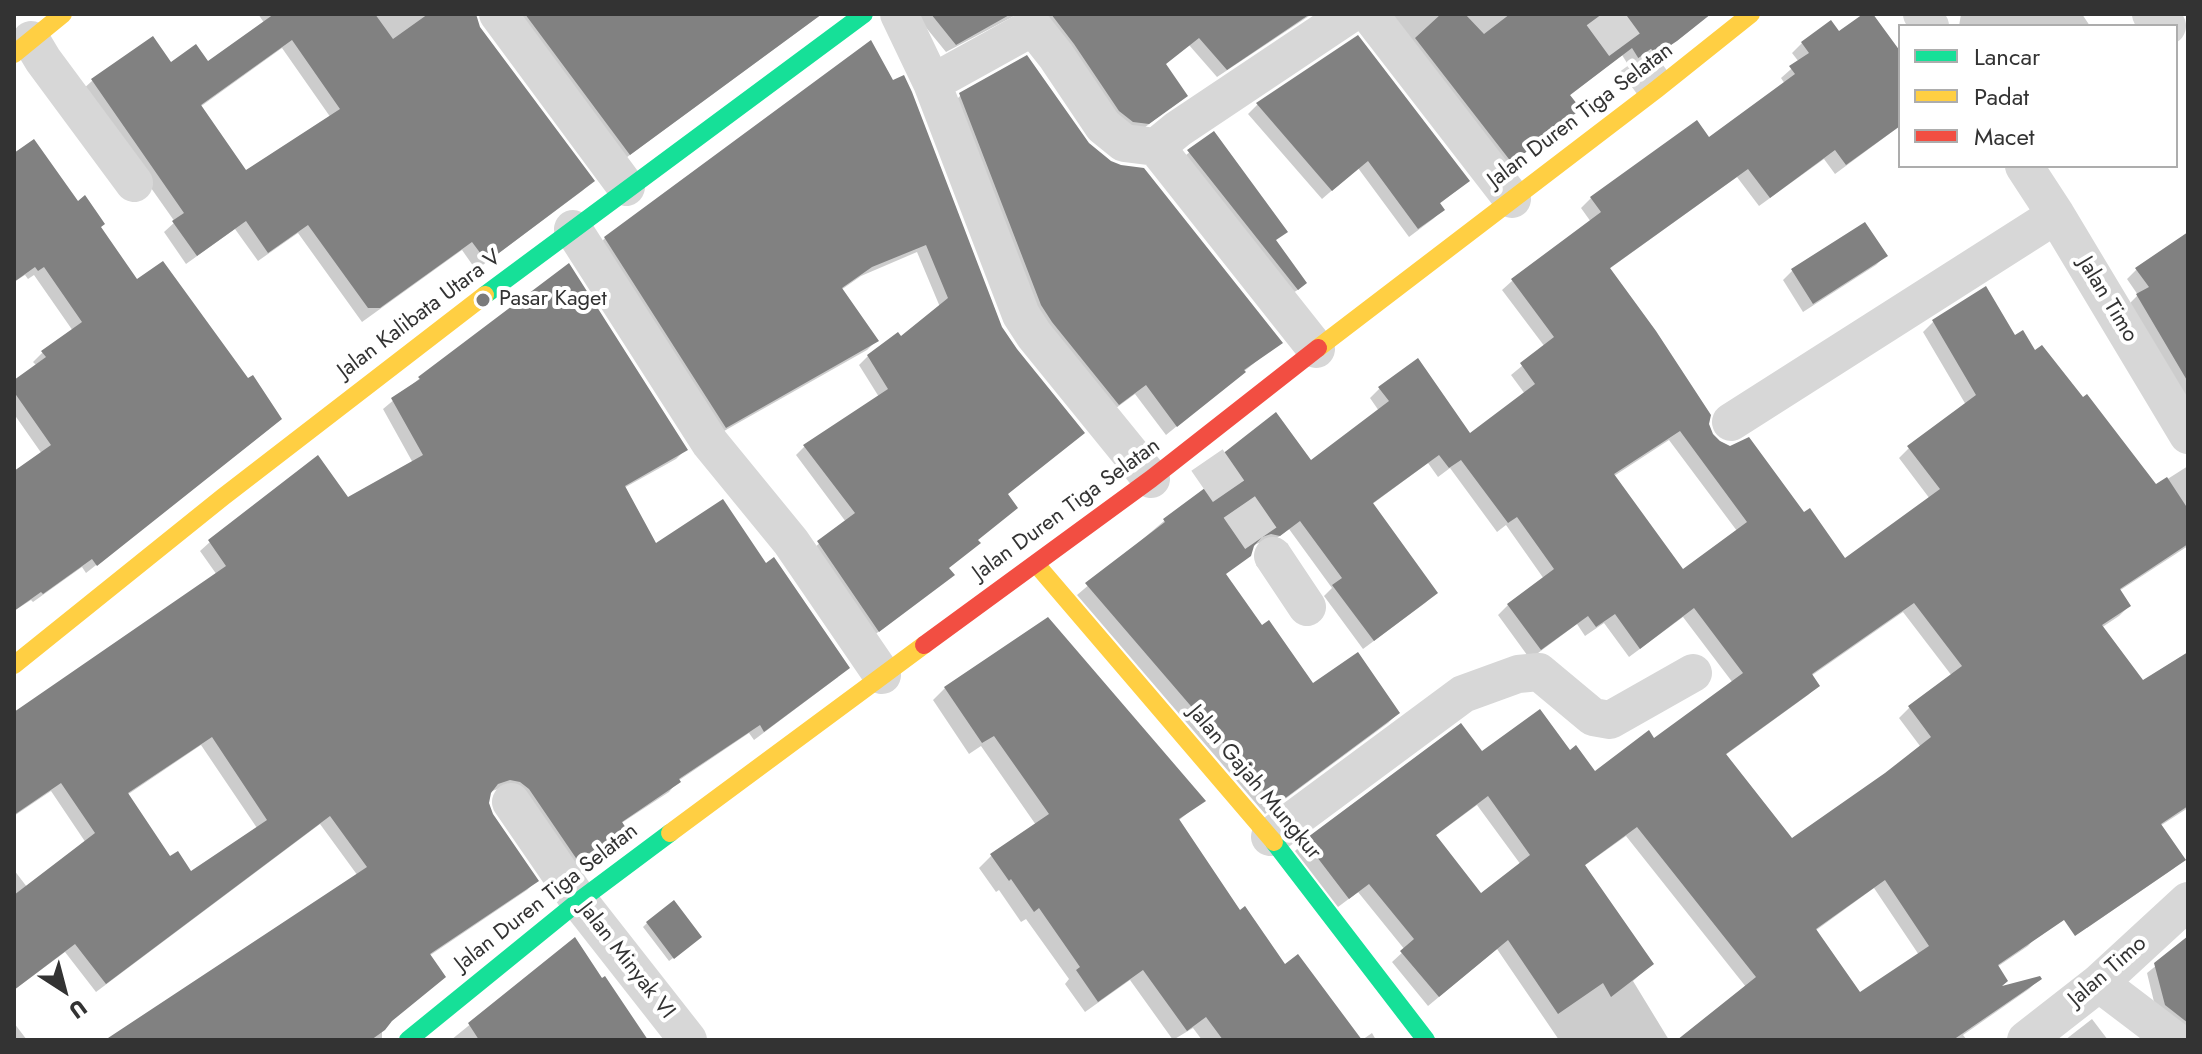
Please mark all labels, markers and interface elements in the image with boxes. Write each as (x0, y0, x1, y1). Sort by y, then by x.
legend (1898, 24, 2178, 168)
street label: Jalan Duren Tiga Selatan (1483, 38, 1679, 194)
text: Lancar (1974, 39, 2040, 74)
text: Padat (1974, 79, 2029, 114)
text: Macet (1974, 119, 2035, 154)
street label: Jalan Kalibata Utara V (333, 245, 507, 385)
street label: Jalan Timo (2071, 253, 2143, 347)
place label: Pasar Kaget (499, 287, 607, 313)
marker: Pasar Kaget (474, 291, 492, 309)
street label: Jalan Duren Tiga Selatan (968, 433, 1166, 587)
street label: Jalan Gajah Mungkur (1182, 700, 1326, 866)
street label: Jalan Duren Tiga Selatan (450, 818, 644, 978)
street label: Jalan Minyak VI (572, 897, 680, 1025)
street label: Jalan Timo (2064, 931, 2152, 1013)
north arrow (24, 950, 104, 1030)
text: U (62, 992, 94, 1027)

